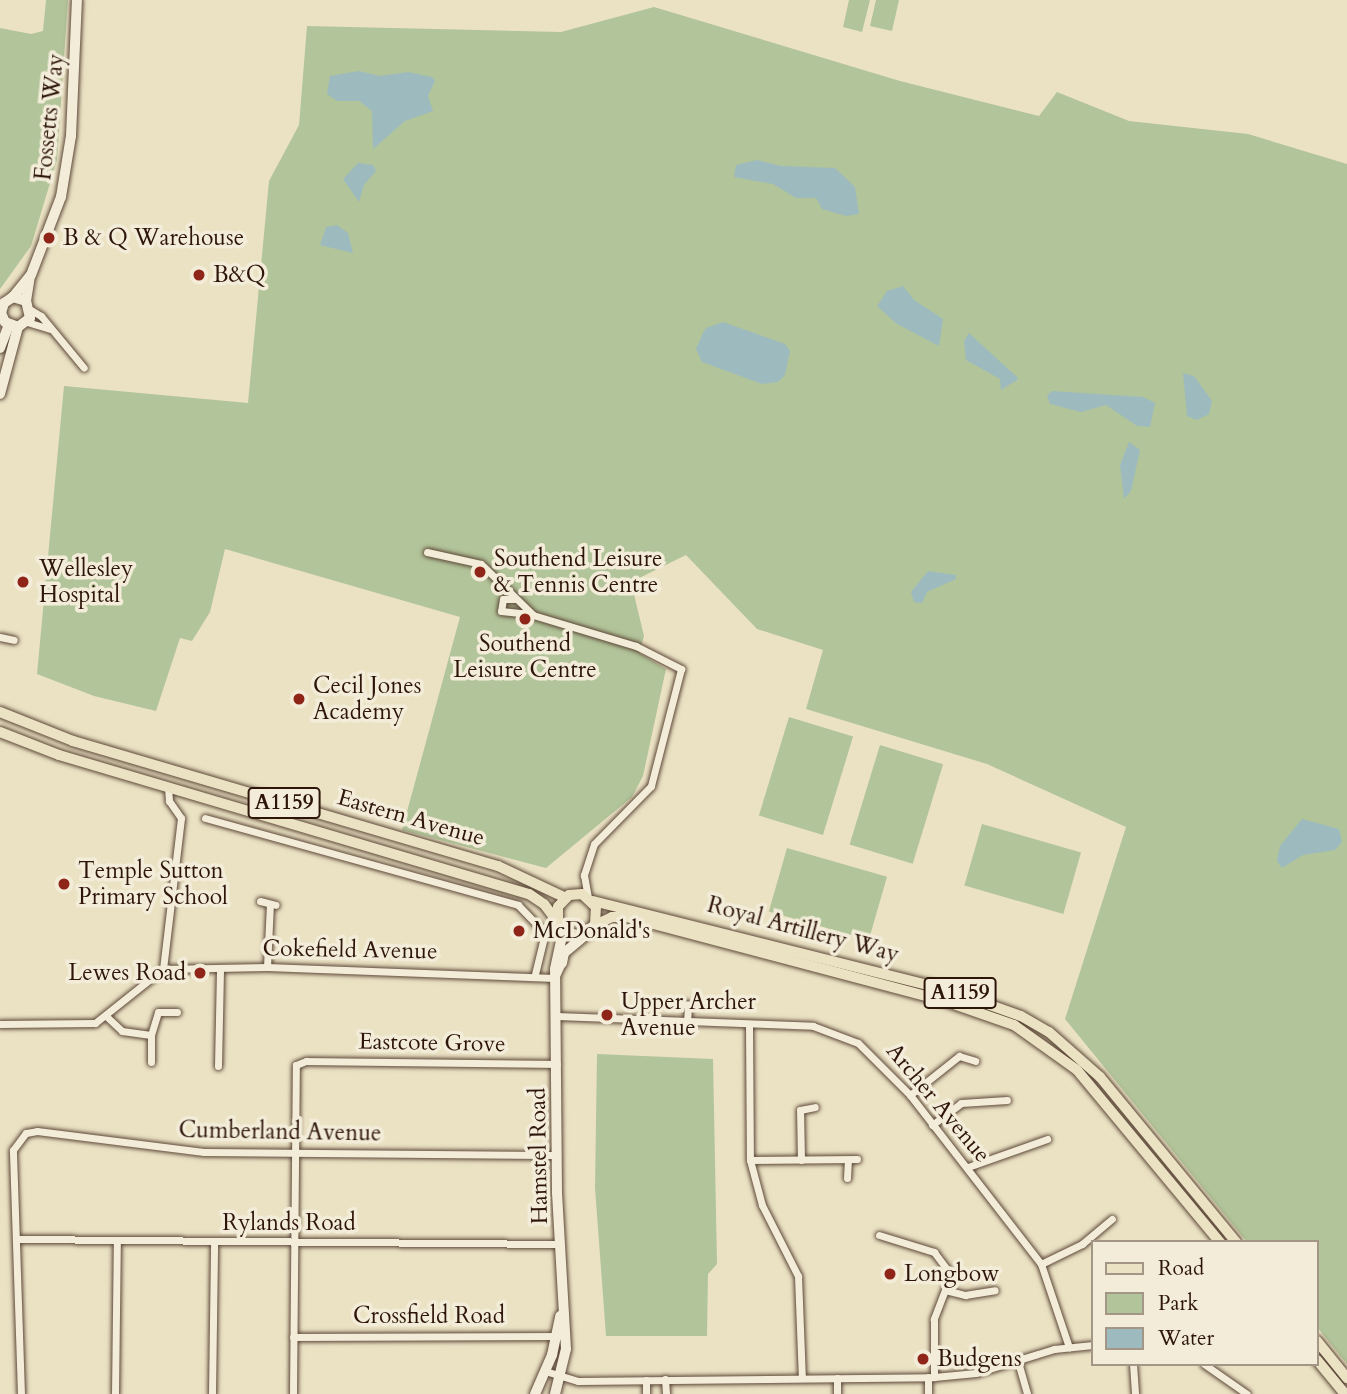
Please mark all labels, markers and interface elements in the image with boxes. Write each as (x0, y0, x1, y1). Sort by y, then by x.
street label: Fossetts Way (30, 52, 70, 182)
place label: B & Q Warehouse (63, 224, 244, 252)
marker: B & Q Warehouse (41, 230, 57, 246)
place label: B&Q (213, 261, 266, 289)
marker: B&Q (191, 267, 207, 283)
place label: Southend Leisure & Tennis Centre (494, 545, 662, 599)
place label: Wellesley Hospital (39, 555, 133, 609)
marker: Southend Leisure & Tennis Centre (472, 564, 488, 580)
marker: Wellesley Hospital (13, 572, 33, 592)
marker: Southend Leisure Centre (517, 611, 533, 627)
place label: Southend Leisure Centre (453, 630, 597, 684)
place label: Cecil Jones Academy (313, 672, 421, 726)
marker: Cecil Jones Academy (291, 691, 307, 707)
street label: Eastern Avenue (334, 784, 488, 852)
road number: A1159 (247, 786, 321, 820)
place label: Temple Sutton Primary School (78, 857, 228, 911)
marker: Temple Sutton Primary School (56, 876, 72, 892)
street label: Royal Artillery Way (704, 891, 902, 969)
place label: McDonald's (533, 917, 650, 945)
marker: McDonald's (511, 923, 527, 939)
street label: Cokefield Avenue (262, 935, 438, 965)
place label: Lewes Road (68, 959, 186, 987)
marker: Lewes Road (192, 965, 208, 981)
road number: A1159 (923, 976, 997, 1010)
place label: Upper Archer Avenue (621, 988, 756, 1042)
marker: Upper Archer Avenue (599, 1007, 615, 1023)
street label: Eastcote Grove (358, 1028, 506, 1058)
street label: Archer Avenue (880, 1038, 996, 1168)
street label: Hamstel Road (524, 1087, 554, 1225)
street label: Cumberland Avenue (178, 1116, 382, 1148)
street label: Rylands Road (222, 1209, 356, 1237)
legend (1092, 1240, 1319, 1366)
text: Road (1158, 1254, 1204, 1283)
place label: Longbow (904, 1260, 1000, 1288)
marker: Longbow (882, 1266, 898, 1282)
text: Park (1158, 1289, 1198, 1318)
street label: Crossfield Road (353, 1302, 505, 1330)
text: Water (1158, 1324, 1214, 1353)
place label: Budgens (937, 1345, 1022, 1373)
marker: Budgens (915, 1351, 931, 1367)

